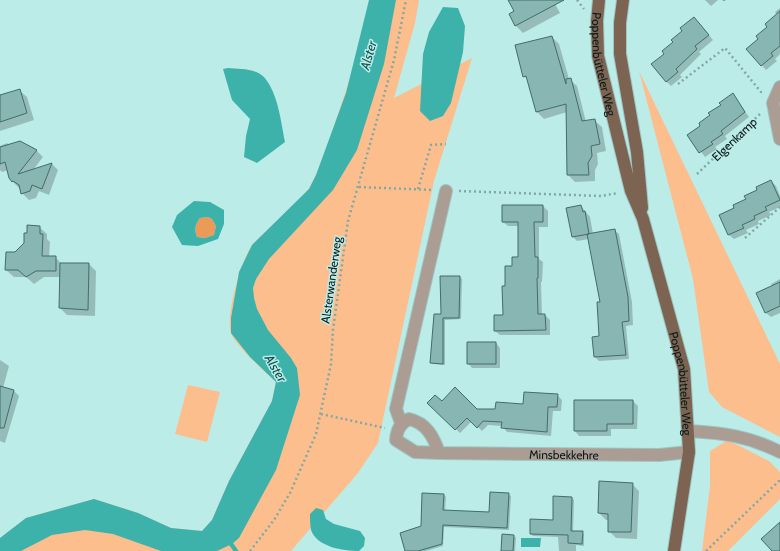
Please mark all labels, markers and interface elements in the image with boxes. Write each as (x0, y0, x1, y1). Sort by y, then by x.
street label: Poppenbütteler Weg (589, 12, 620, 119)
water label: Alster (356, 38, 380, 72)
street label: Elgenkamp (708, 114, 760, 164)
street label: Alsterwanderweg (317, 235, 345, 324)
street label: Poppenbütteler Weg (667, 330, 696, 437)
water label: Alster (261, 350, 291, 386)
street label: Minsbekkehre (529, 446, 599, 462)

